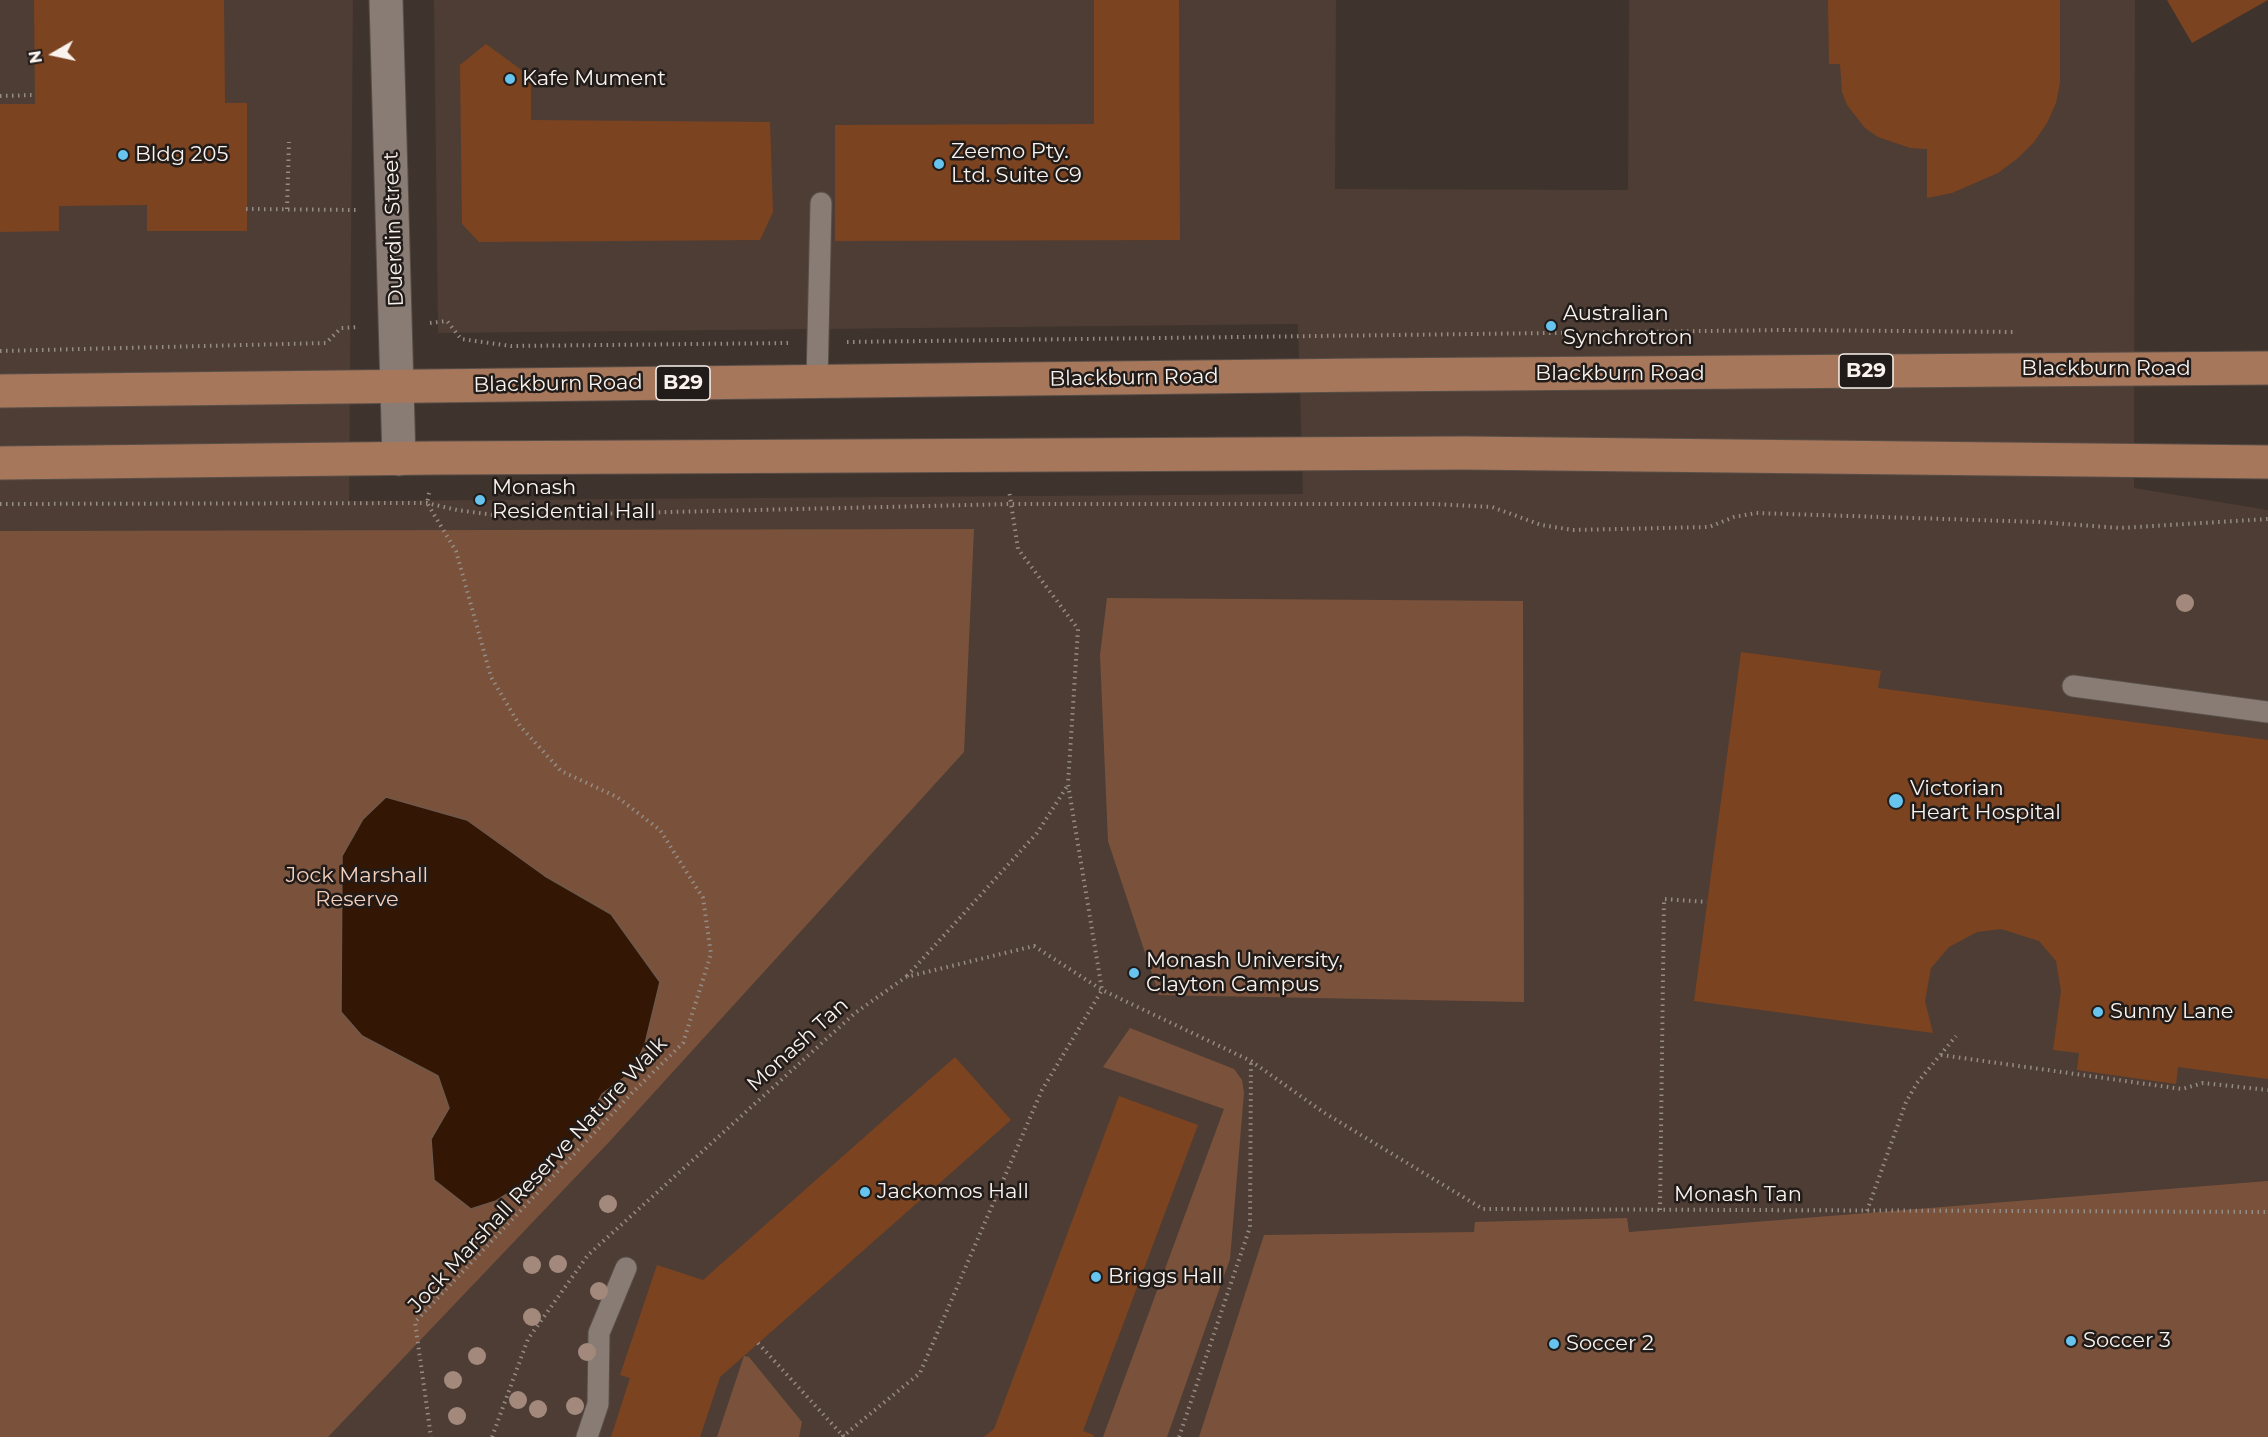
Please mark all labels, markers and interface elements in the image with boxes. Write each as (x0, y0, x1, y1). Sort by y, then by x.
north arrow (24, 24, 84, 84)
text: N (25, 49, 46, 65)
place label: Kafe Mument (522, 66, 666, 92)
marker: Kafe Mument (503, 72, 517, 86)
place label: Zeemo Pty. Ltd. Suite C9 (951, 139, 1082, 189)
place label: Bldg 205 (135, 142, 228, 168)
marker: Bldg 205 (116, 148, 130, 162)
street label: Duerdin Street (379, 151, 409, 307)
marker: Zeemo Pty. Ltd. Suite C9 (932, 157, 946, 171)
place label: Australian Synchrotron (1563, 301, 1693, 351)
marker: Australian Synchrotron (1544, 319, 1558, 333)
road number: B29 (1839, 354, 1893, 388)
street label: Blackburn Road (2021, 356, 2191, 382)
street label: Blackburn Road (1535, 361, 1705, 387)
street label: Blackburn Road (1049, 364, 1219, 392)
road number: B29 (656, 366, 710, 400)
street label: Blackburn Road (473, 370, 643, 398)
place label: Monash Residential Hall (492, 475, 655, 525)
marker: Monash Residential Hall (473, 493, 487, 507)
place label: Victorian Heart Hospital (1910, 776, 2061, 826)
marker: Victorian Heart Hospital (1887, 792, 1905, 810)
park label: Jock Marshall Reserve (286, 863, 428, 913)
place label: Monash University, Clayton Campus (1146, 948, 1343, 998)
marker: Monash University, Clayton Campus (1127, 966, 1141, 980)
street label: Monash Tan (742, 993, 854, 1097)
place label: Sunny Lane (2110, 999, 2234, 1025)
marker: Sunny Lane (2091, 1005, 2105, 1019)
street label: Jock Marshall Reserve Nature Walk (403, 1032, 673, 1318)
place label: Jackomos Hall (877, 1179, 1029, 1205)
street label: Monash Tan (1674, 1182, 1802, 1208)
marker: Jackomos Hall (858, 1185, 872, 1199)
place label: Briggs Hall (1108, 1264, 1223, 1290)
marker: Briggs Hall (1089, 1270, 1103, 1284)
place label: Soccer 3 (2083, 1328, 2171, 1354)
place label: Soccer 2 (1566, 1331, 1654, 1357)
marker: Soccer 3 (2064, 1334, 2078, 1348)
marker: Soccer 2 (1547, 1337, 1561, 1351)

